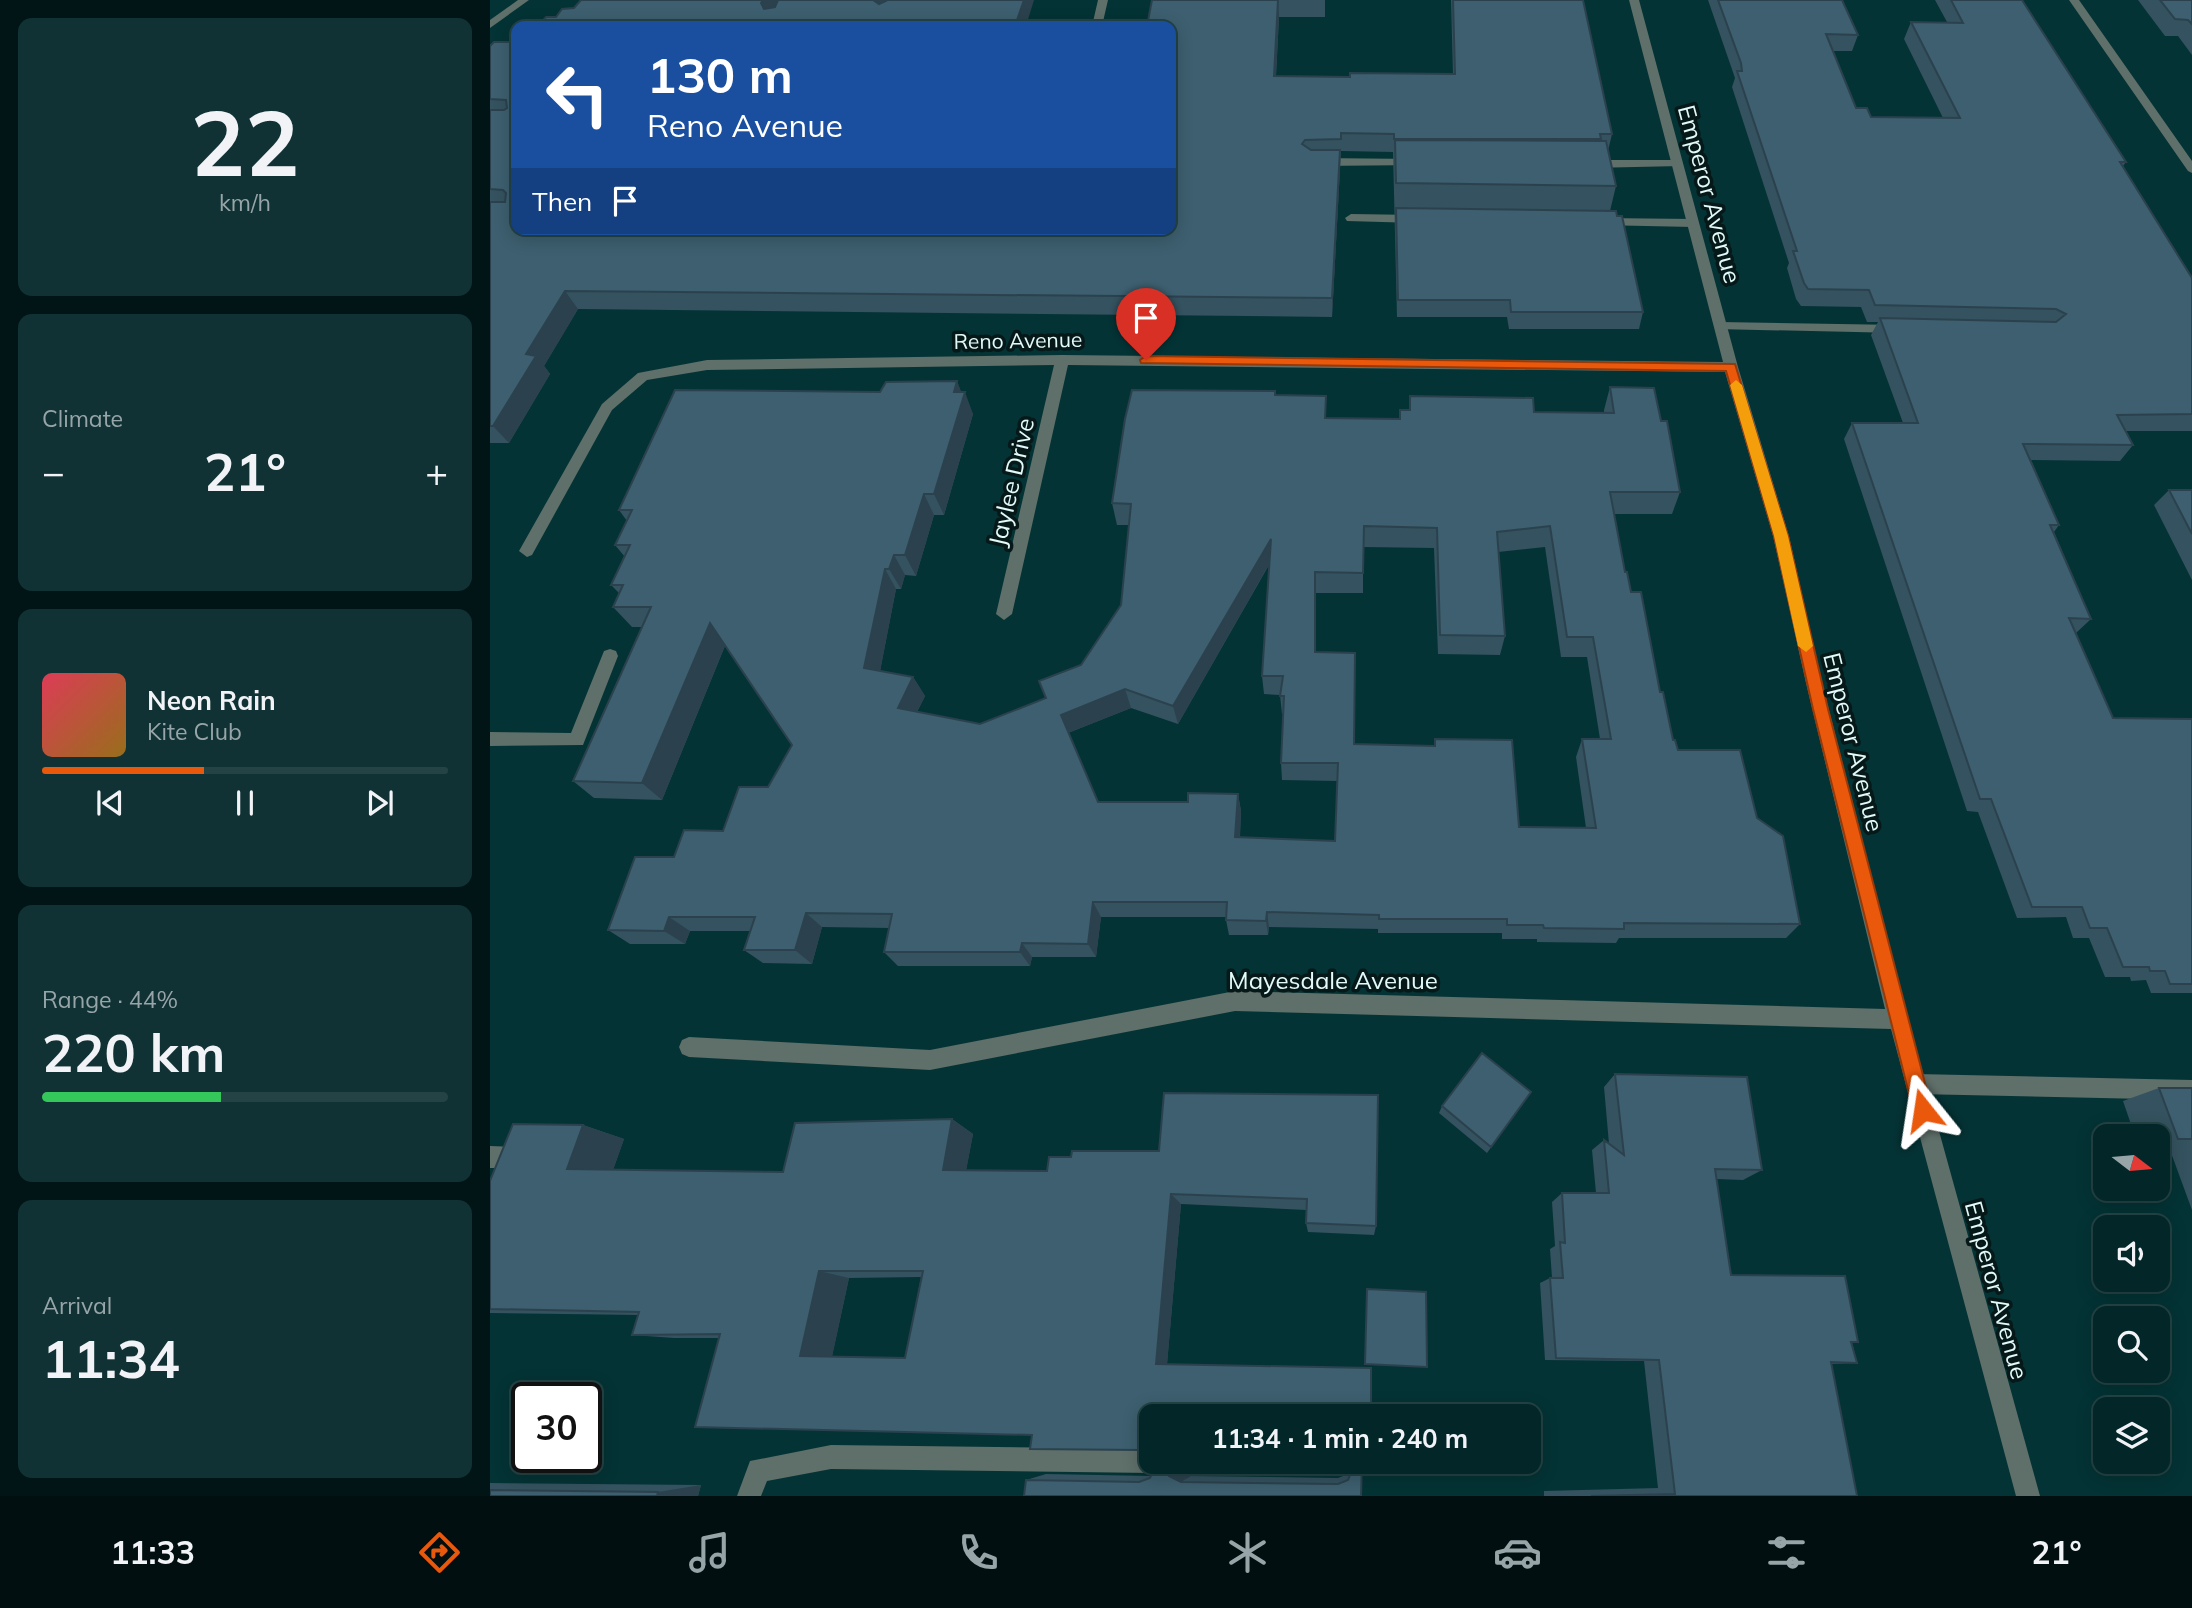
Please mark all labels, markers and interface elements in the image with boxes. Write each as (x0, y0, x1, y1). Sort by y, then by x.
text: 130 m (647, 44, 793, 105)
icon: left (532, 49, 623, 140)
text: 22 (190, 85, 300, 199)
street label: Emperor Avenue (1672, 102, 1748, 286)
text: Reno Avenue (647, 105, 843, 145)
icon: arrive (606, 182, 644, 220)
text: Then (532, 185, 592, 218)
text: km/h (219, 188, 271, 217)
pin (1116, 288, 1176, 360)
icon: arrive (1127, 299, 1165, 337)
street label: Reno Avenue (953, 326, 1083, 354)
text: Climate (42, 404, 123, 433)
street label: Jaylee Drive (982, 415, 1040, 549)
text: 21° (204, 439, 286, 504)
text: − (42, 448, 65, 496)
text: + (425, 448, 448, 496)
street label: Emperor Avenue (1817, 649, 1891, 835)
text: Neon Rain (147, 684, 276, 717)
text: Kite Club (147, 717, 242, 746)
icon: previous (91, 784, 129, 822)
icon: pause (226, 784, 264, 822)
icon: next (361, 784, 399, 822)
street label: Mayesdale Avenue (1228, 965, 1438, 995)
text: Range · 44% (42, 985, 178, 1014)
text: 220 km (42, 1020, 225, 1085)
position arrow (1886, 1073, 1960, 1147)
north arrow (2093, 1124, 2170, 1200)
map controls (2093, 1124, 2170, 1474)
street label: Emperor Avenue (1959, 1198, 2035, 1382)
button: sound (2093, 1215, 2170, 1292)
text: Arrival (42, 1291, 112, 1320)
button: search (2093, 1306, 2170, 1383)
text: 11:34 (42, 1326, 180, 1391)
speed limit sign: 30 (511, 1382, 602, 1473)
button: layers (2093, 1397, 2170, 1474)
text: 11:34 · 1 min · 240 m (1212, 1422, 1468, 1455)
icon: directions (415, 1528, 464, 1577)
icon: music (685, 1528, 734, 1577)
icon: phone (954, 1528, 1003, 1577)
icon: climate (1223, 1528, 1272, 1577)
icon: car (1493, 1528, 1542, 1577)
icon: filters (1762, 1528, 1811, 1577)
text: 11:33 (110, 1532, 195, 1572)
text: 21° (2031, 1532, 2082, 1572)

